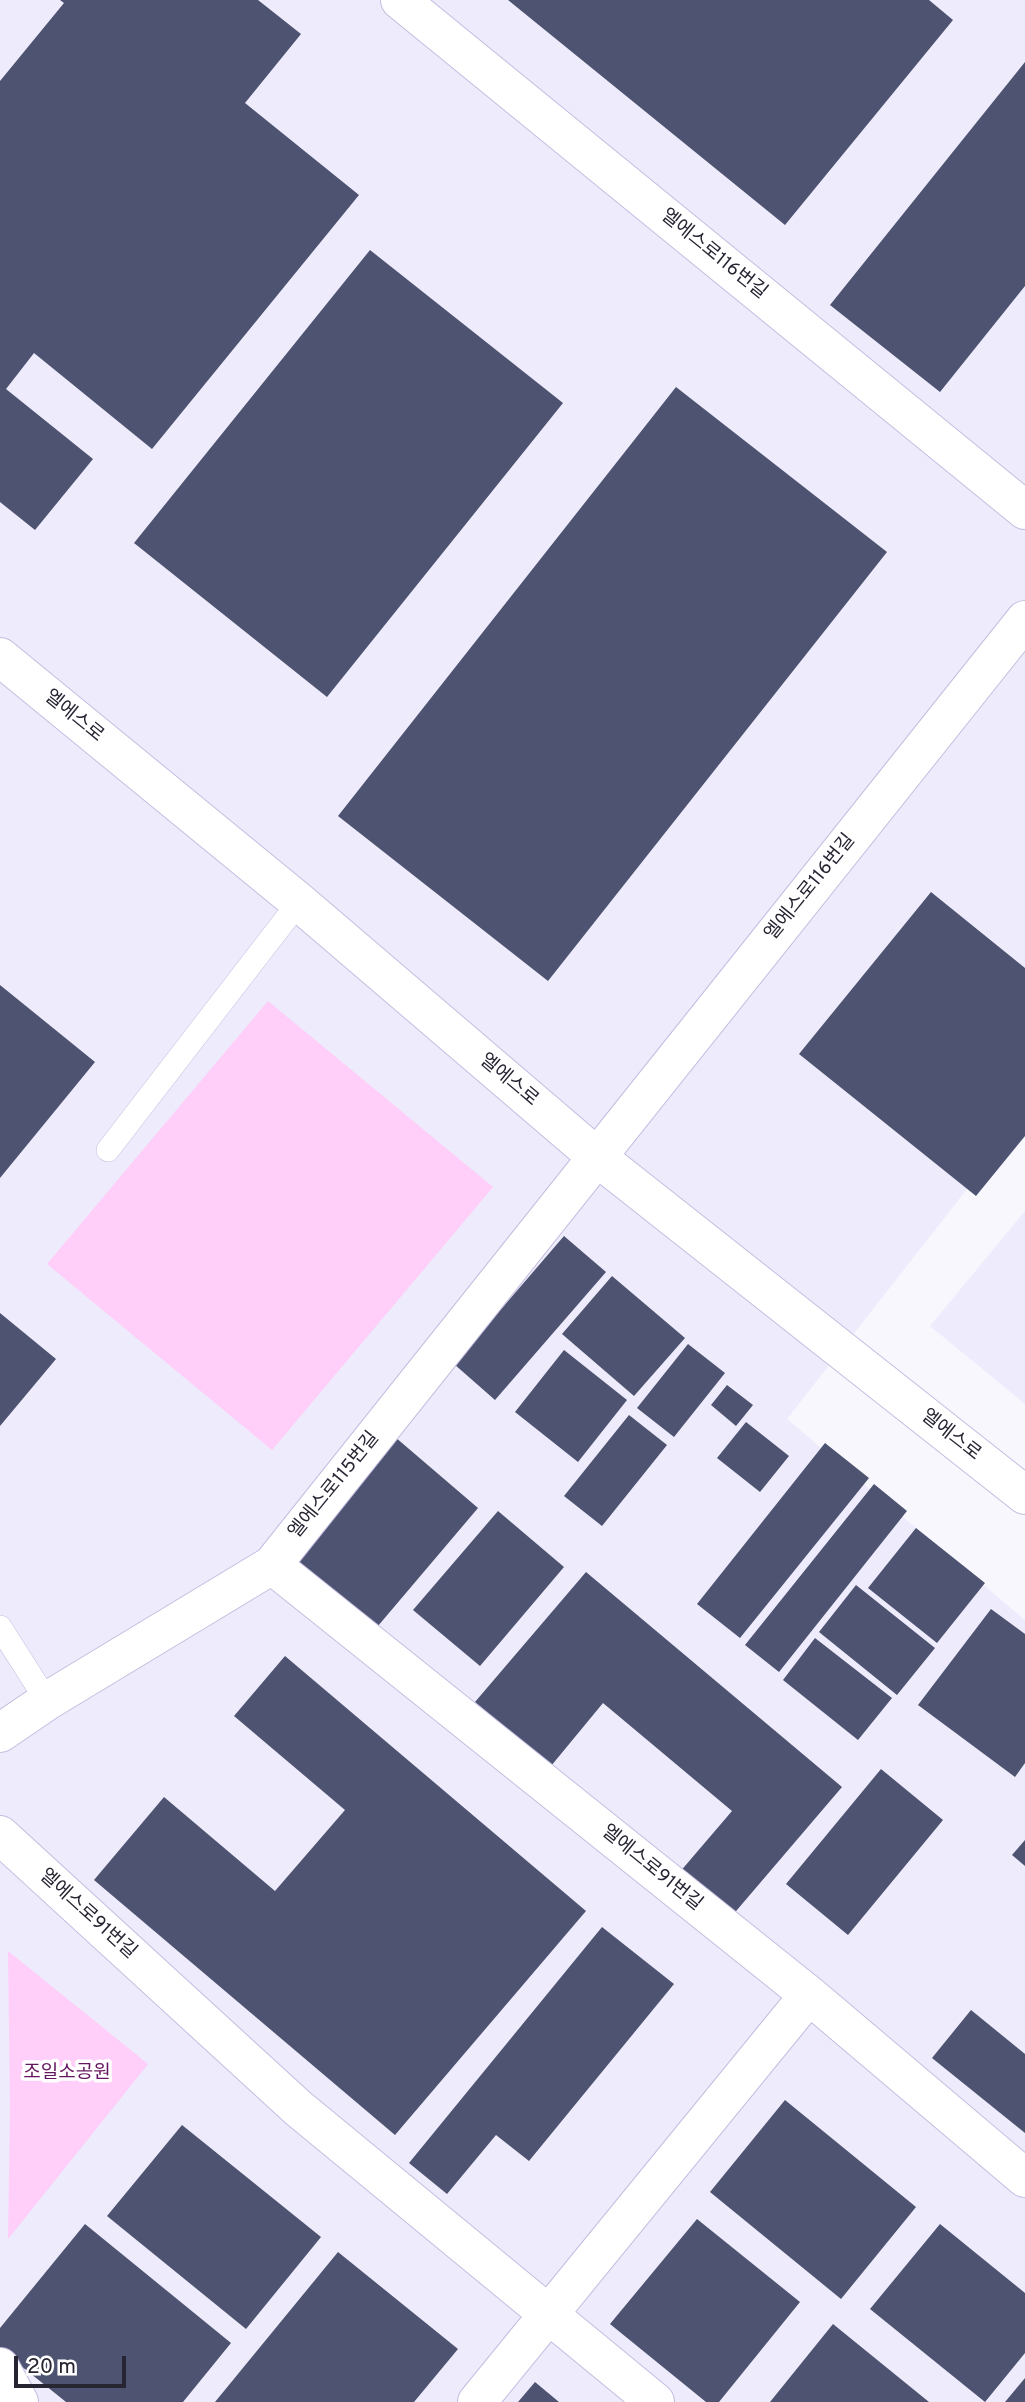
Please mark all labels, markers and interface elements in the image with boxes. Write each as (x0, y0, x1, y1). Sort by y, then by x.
street label: 엘에스로116번길 (655, 205, 771, 305)
street label: 엘에스로 (39, 686, 107, 748)
street label: 엘에스로116번길 (761, 830, 861, 946)
street label: 엘에스로 (474, 1050, 542, 1112)
street label: 엘에스로 (915, 1405, 985, 1467)
street label: 엘에스로115번길 (285, 1428, 385, 1544)
street label: 엘에스로91번길 (596, 1821, 706, 1917)
street label: 엘에스로91번길 (34, 1865, 140, 1965)
park label: 조일소공원 (23, 2063, 111, 2085)
scale bar (18, 2342, 130, 2386)
text: 20 m (27, 2354, 76, 2381)

